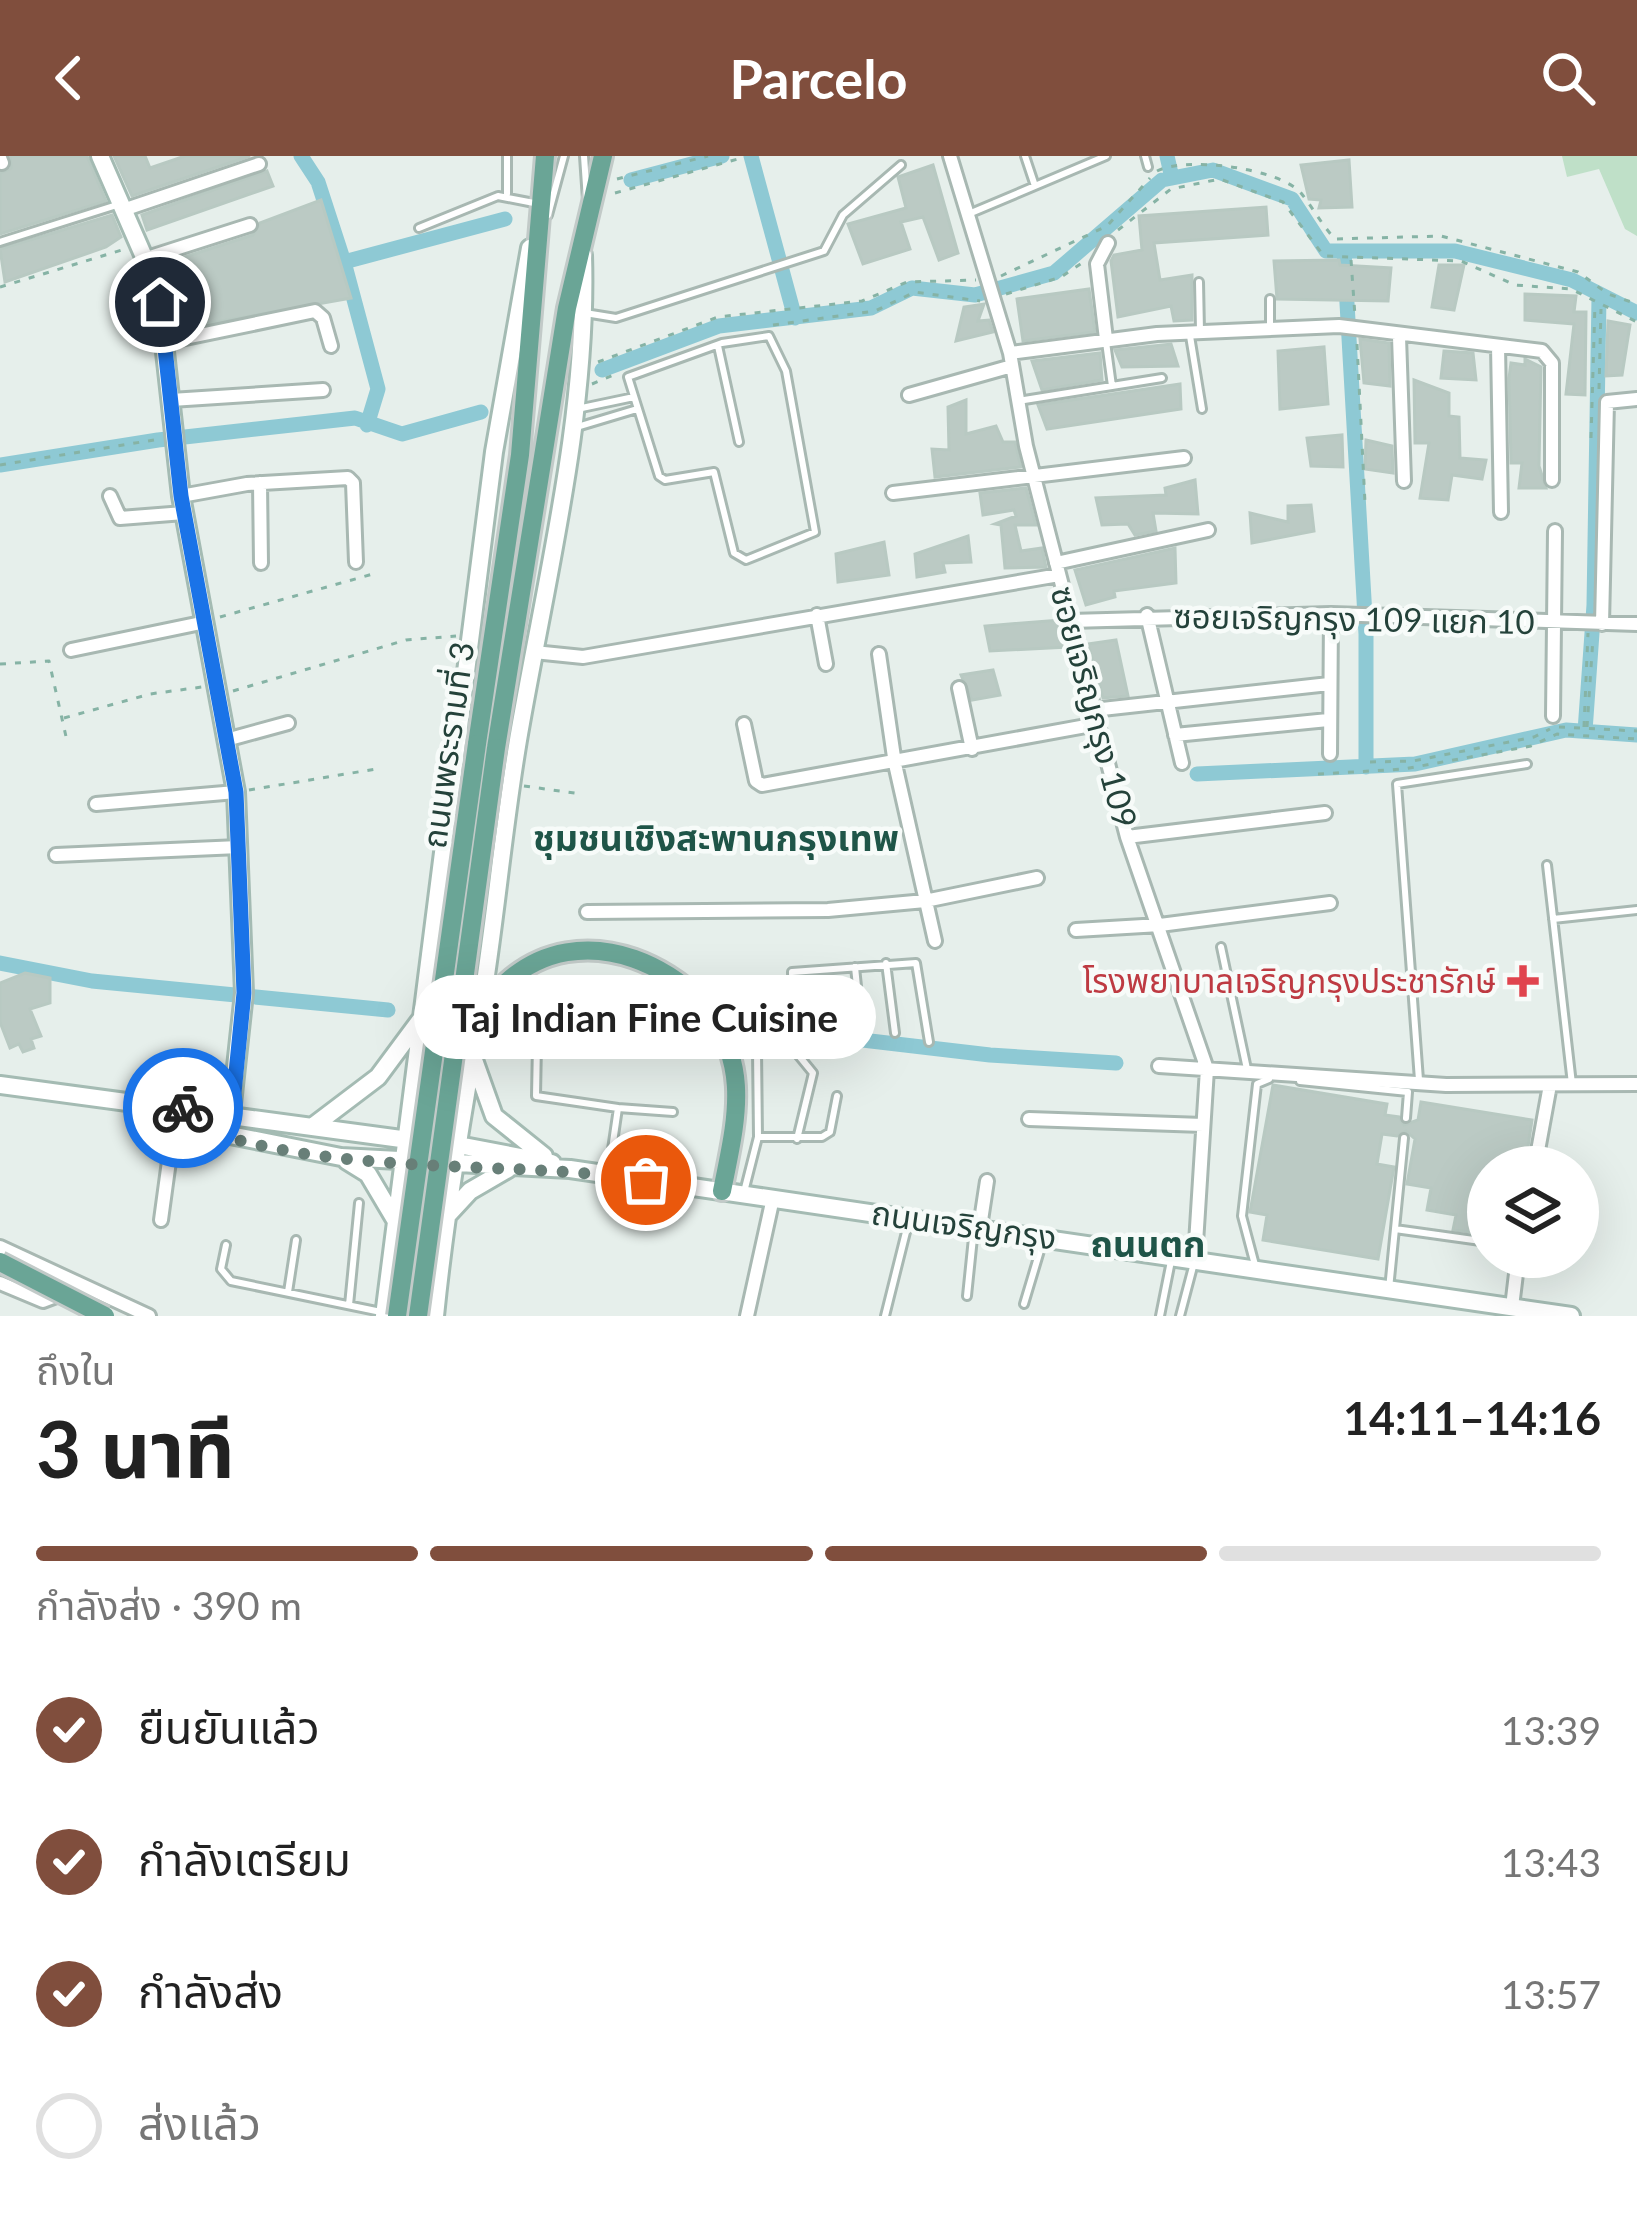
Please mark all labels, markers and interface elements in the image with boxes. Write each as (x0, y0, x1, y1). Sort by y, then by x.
icon: back (36, 45, 102, 111)
icon: search (1535, 45, 1601, 111)
text: Parcelo (729, 46, 908, 111)
pin (109, 251, 211, 353)
icon: home (127, 269, 193, 335)
street label: ซอยเจริญกรุง 109 (1042, 581, 1146, 833)
street label: ซอยเจริญกรุง 109 แยก 10 (1173, 595, 1535, 643)
street label: ถนนพระรามที่ 3 (412, 639, 481, 851)
district label: ชุมชนเชิงสะพานกรุงเทพ (533, 815, 899, 860)
place label: โรงพยาบาลเจริญกรุงประชารักษ์ (1082, 960, 1496, 1002)
marker: โรงพยาบาลเจริญกรุงประชารักษ์ (1507, 965, 1539, 997)
callout: Taj Indian Fine Cuisine (415, 976, 877, 1060)
text: Taj Indian Fine Cuisine (452, 994, 838, 1040)
courier (123, 1048, 243, 1168)
icon: bike (150, 1075, 216, 1141)
pin (595, 1129, 697, 1231)
map controls (1467, 1146, 1599, 1278)
button: layers (1467, 1146, 1599, 1278)
icon: bag (613, 1147, 679, 1213)
street label: ถนนเจริญกรุง (869, 1191, 1059, 1259)
district label: ถนนตก (1090, 1221, 1206, 1265)
text: ถึงใน (36, 1347, 115, 1393)
text: 14:11–14:16 (1343, 1391, 1601, 1445)
text: 3 นาที (36, 1401, 235, 1495)
text: กำลังส่ง · 390 m (36, 1582, 302, 1628)
icon: check (36, 1697, 102, 1763)
text: ยืนยันแล้ว (138, 1700, 320, 1754)
text: 13:39 (1501, 1707, 1601, 1753)
icon: check (36, 1829, 102, 1895)
text: กำลังเตรียม (138, 1832, 351, 1886)
text: 13:43 (1501, 1839, 1601, 1885)
icon: check (36, 1961, 102, 2027)
text: กำลังส่ง (138, 1964, 283, 2018)
text: 13:57 (1501, 1971, 1601, 2017)
text: ส่งแล้ว (138, 2096, 261, 2150)

